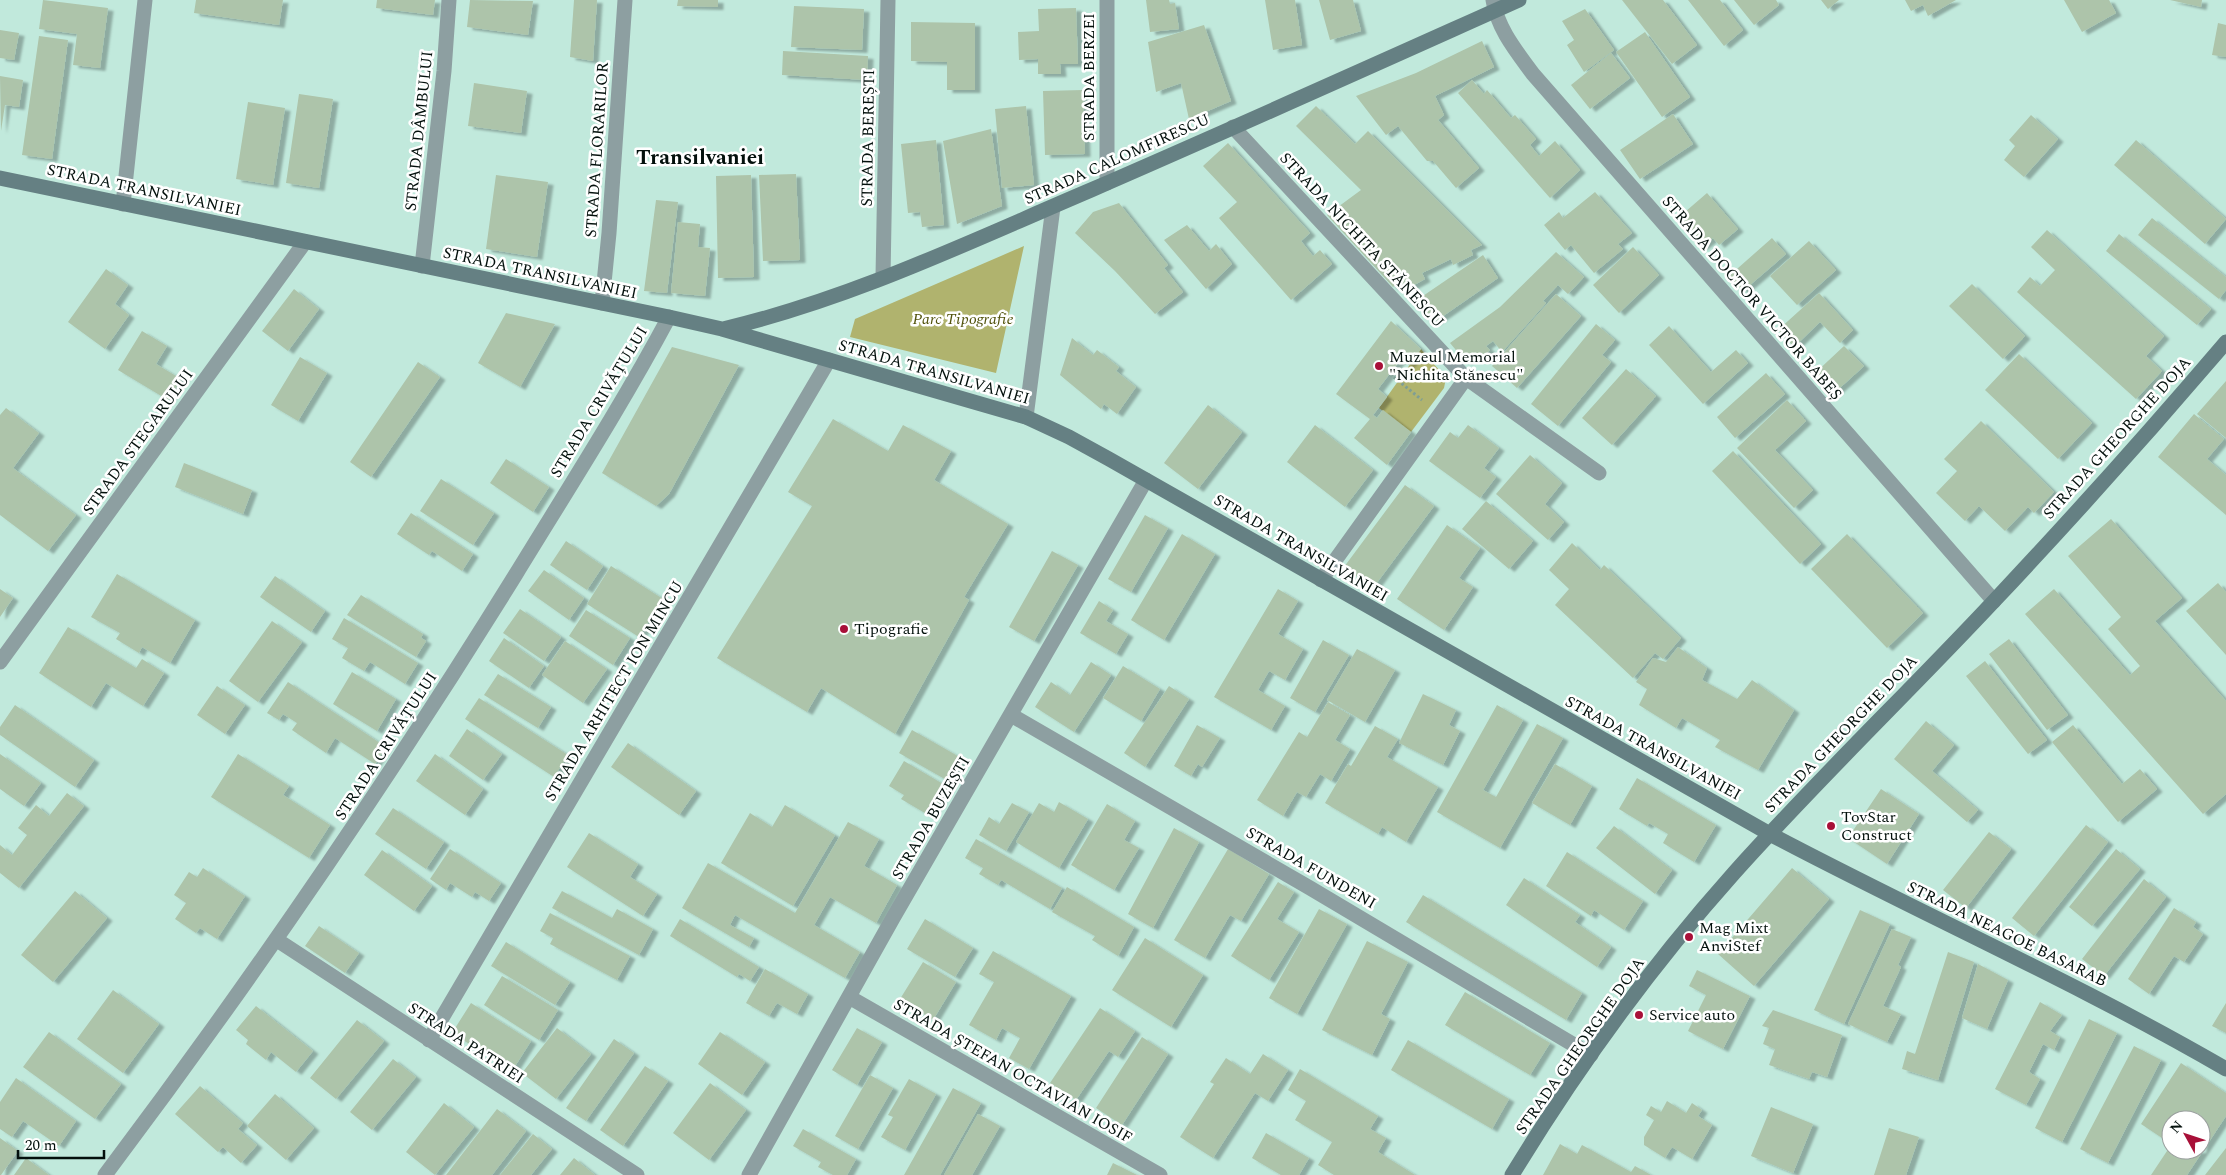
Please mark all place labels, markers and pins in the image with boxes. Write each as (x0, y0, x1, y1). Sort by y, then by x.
place label: Muzeul Memorial "Nichita Stănescu" (1389, 345, 1523, 387)
marker: Muzeul Memorial "Nichita Stănescu" (1373, 360, 1385, 372)
place label: Tipografie (854, 617, 929, 641)
marker: Tipografie (838, 623, 850, 635)
place label: TovStar Construct (1841, 805, 1912, 847)
marker: TovStar Construct (1825, 820, 1837, 832)
place label: Mag Mixt AnviStef (1699, 916, 1769, 958)
marker: Mag Mixt AnviStef (1683, 931, 1695, 943)
place label: Service auto (1649, 1003, 1735, 1027)
marker: Service auto (1633, 1009, 1645, 1021)

